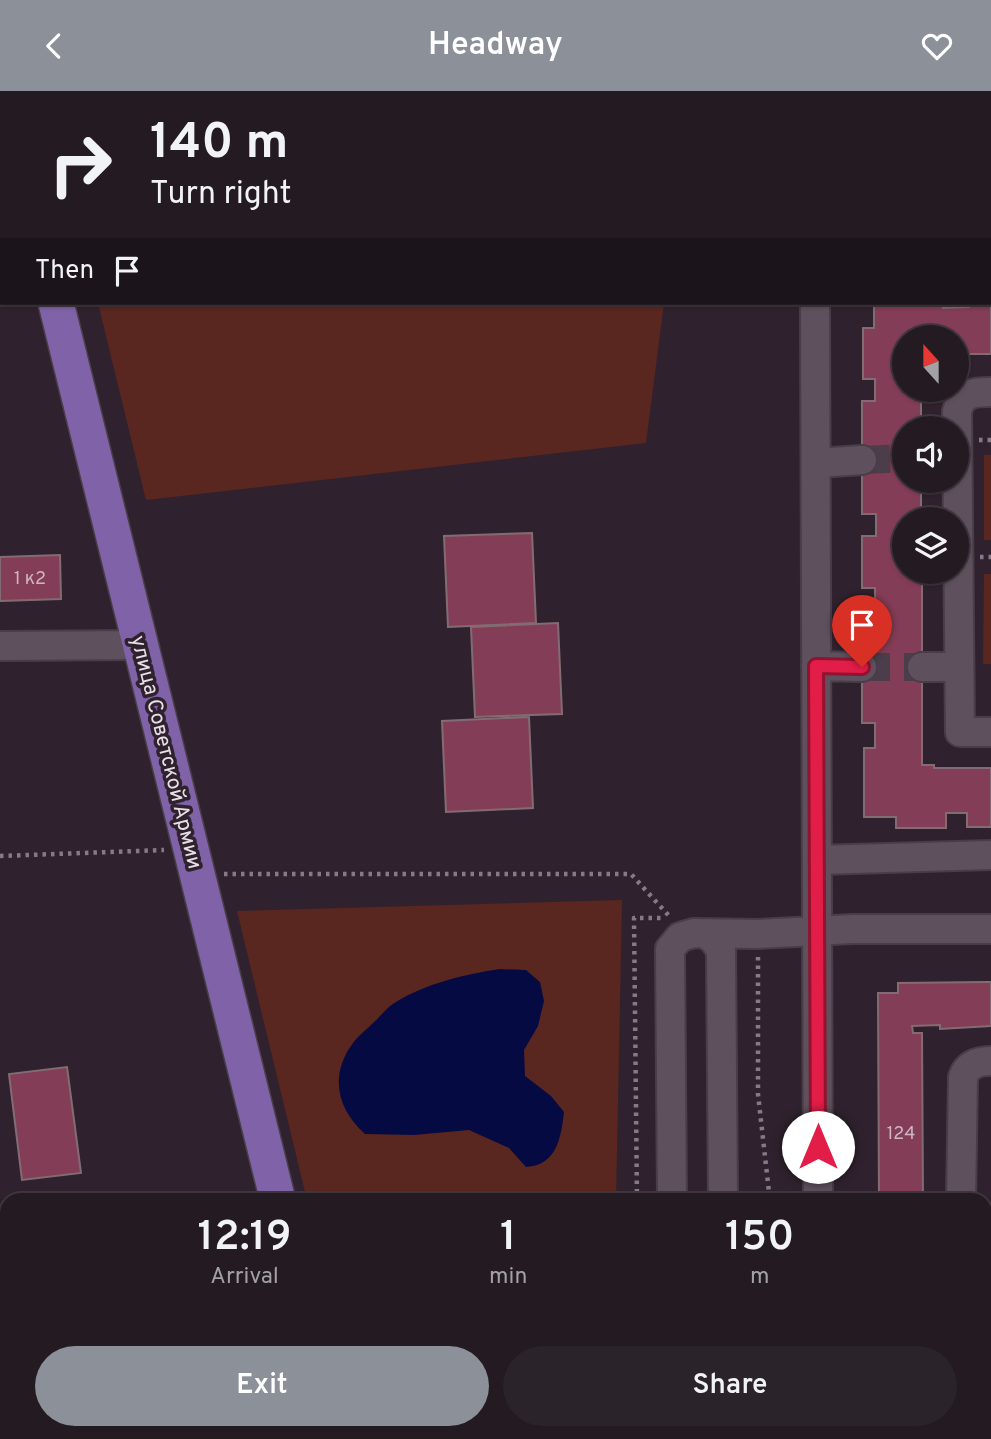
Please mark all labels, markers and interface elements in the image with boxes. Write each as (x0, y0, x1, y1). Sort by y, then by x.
text: Headway (428, 26, 563, 66)
icon: back (35, 27, 73, 65)
icon: heart (918, 27, 956, 65)
text: 140 m (150, 114, 289, 176)
icon: right (35, 119, 126, 210)
text: Turn right (150, 175, 292, 215)
icon: arrive (108, 252, 146, 290)
text: Then (35, 255, 94, 288)
north arrow (892, 325, 970, 403)
map controls (892, 325, 969, 584)
button: sound (892, 416, 969, 493)
button: layers (892, 507, 969, 584)
house number: 1 к2 (14, 568, 46, 591)
pin (832, 595, 892, 667)
icon: arrive (843, 606, 881, 644)
street label: улица Советской Армии (123, 633, 208, 872)
position arrow (781, 1110, 855, 1184)
house number: 124 (887, 1123, 915, 1146)
text: 12:19 (198, 1212, 292, 1265)
text: 1 (500, 1212, 516, 1265)
text: 150 (725, 1212, 794, 1265)
text: Arrival (210, 1263, 279, 1292)
text: min (489, 1263, 527, 1292)
text: m (750, 1263, 769, 1292)
button: Exit (35, 1346, 489, 1426)
button: Share (503, 1346, 957, 1426)

